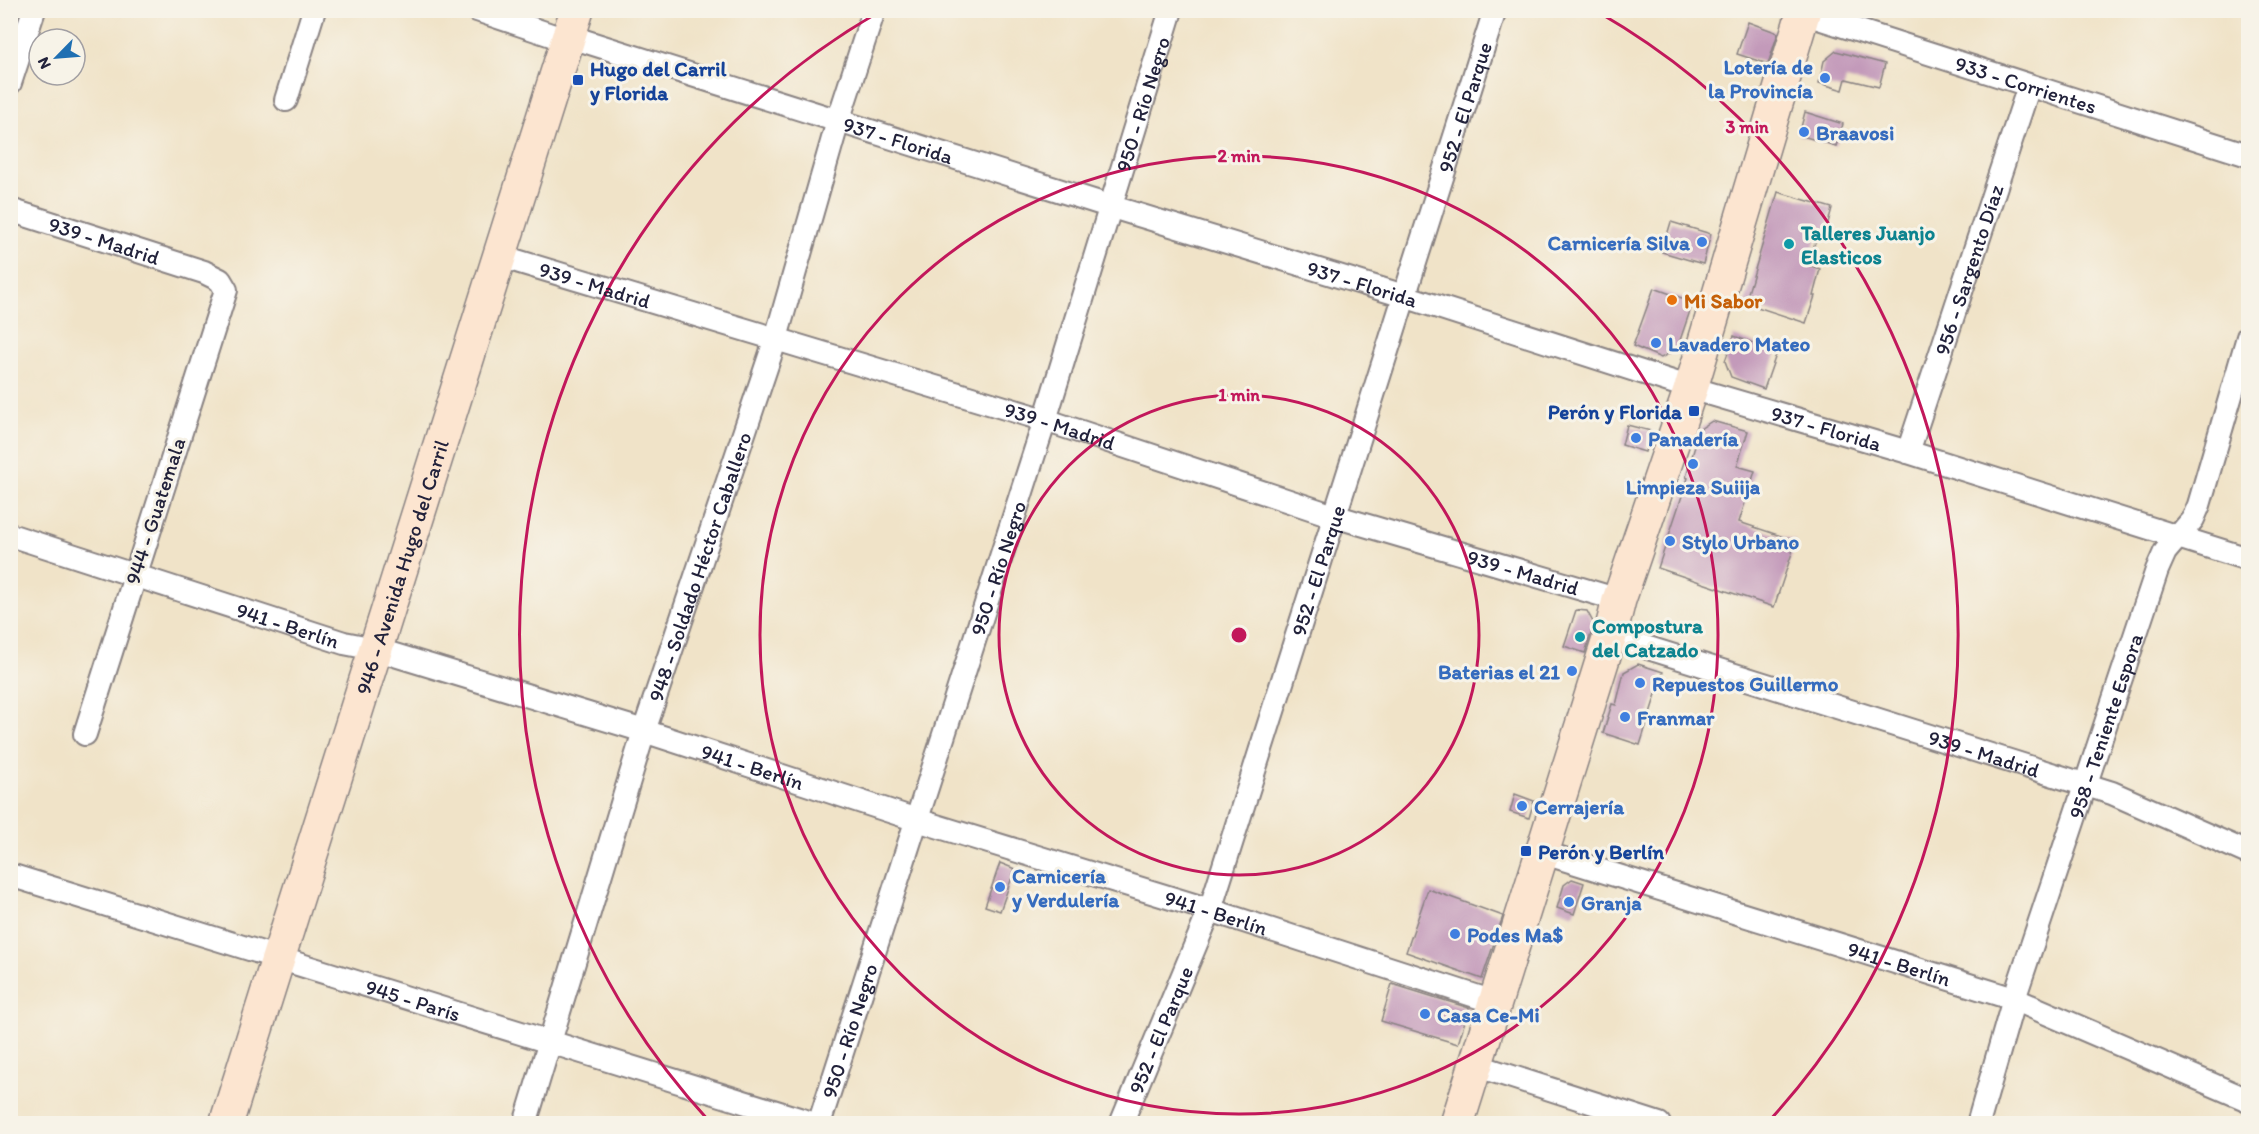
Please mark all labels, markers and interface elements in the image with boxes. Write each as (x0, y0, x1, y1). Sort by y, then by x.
north arrow (27, 27, 87, 87)
street label: 950 - Río Negro (1110, 33, 1175, 175)
street label: 952 - El Parque (1432, 39, 1497, 176)
street label: 933 - Corrientes (1952, 50, 2100, 118)
text: N (33, 54, 55, 72)
place label: Lotería de la Provincía (1708, 54, 1814, 103)
place label: Hugo del Carril y Florida (590, 56, 727, 106)
marker: Lotería de la Provincía (1818, 71, 1832, 85)
marker: Hugo del Carril y Florida (571, 73, 585, 87)
street label: 937 - Florida (840, 111, 956, 169)
text: 3 min (1725, 116, 1769, 138)
place label: Braavosi (1816, 120, 1894, 145)
marker: Braavosi (1797, 125, 1811, 139)
text: 2 min (1218, 145, 1261, 167)
street label: 956 - Sargento Díaz (1928, 181, 2008, 358)
street label: 939 - Madrid (46, 211, 163, 270)
place label: Talleres Juanjo Elasticos (1800, 220, 1935, 269)
place label: Carnicería Silva (1548, 230, 1691, 255)
marker: Carnicería Silva (1695, 235, 1709, 249)
marker: Talleres Juanjo Elasticos (1782, 237, 1796, 251)
street label: 937 - Florida (1304, 255, 1421, 312)
street label: 939 - Madrid (536, 256, 654, 313)
place label: Mi Sabor (1684, 288, 1763, 313)
marker: Mi Sabor (1665, 293, 1679, 307)
place label: Lavadero Mateo (1668, 331, 1811, 356)
marker: Lavadero Mateo (1649, 336, 1663, 350)
text: 1 min (1218, 384, 1260, 406)
street label: 939 - Madrid (1001, 396, 1119, 455)
place label: Perón y Florida (1548, 399, 1683, 425)
street label: 937 - Florida (1768, 400, 1885, 456)
marker: Perón y Florida (1687, 404, 1701, 418)
place label: Panadería (1648, 426, 1740, 451)
street label: 948 - Soldado Héctor Caballero (642, 429, 756, 705)
marker: Panadería (1629, 431, 1643, 445)
street label: 944 - Guatemala (120, 435, 190, 587)
street label: 946 - Avenida Hugo del Carril (350, 436, 453, 697)
marker: Limpieza Suiija (1686, 457, 1700, 471)
place label: Limpieza Suiija (1626, 474, 1761, 500)
street label: 950 - Río Negro (964, 497, 1031, 638)
street label: 952 - El Parque (1285, 502, 1350, 639)
place label: Stylo Urbano (1682, 529, 1799, 555)
marker: Stylo Urbano (1663, 534, 1677, 548)
street label: 939 - Madrid (1465, 544, 1583, 600)
street label: 941 - Berlín (233, 597, 342, 653)
place label: Compostura del Catzado (1592, 613, 1704, 662)
centre of rings (1229, 625, 1249, 645)
marker: Compostura del Catzado (1573, 630, 1587, 644)
street label: 958 - Teniente Espora (2063, 630, 2148, 822)
place label: Baterias el 21 (1438, 659, 1560, 684)
marker: Baterias el 21 (1565, 664, 1579, 678)
place label: Repuestos Guillermo (1652, 671, 1839, 697)
marker: Repuestos Guillermo (1633, 676, 1647, 690)
place label: Franmar (1637, 705, 1715, 730)
marker: Franmar (1618, 710, 1632, 724)
street label: 939 - Madrid (1925, 724, 2043, 782)
street label: 941 - Berlín (698, 738, 807, 795)
place label: Cerrajería (1534, 794, 1625, 820)
marker: Cerrajería (1515, 799, 1529, 813)
place label: Perón y Berlín (1538, 839, 1664, 865)
marker: Perón y Berlín (1519, 844, 1533, 858)
place label: Carnicería y Verdulería (1012, 863, 1120, 913)
marker: Carnicería y Verdulería (993, 880, 1007, 894)
street label: 941 - Berlín (1162, 884, 1271, 940)
place label: Granja (1581, 890, 1642, 916)
marker: Granja (1562, 895, 1576, 909)
place label: Podes Ma$ (1467, 922, 1564, 947)
marker: Podes Ma$ (1448, 927, 1462, 941)
street label: 941 - Berlín (1845, 936, 1954, 991)
street label: 950 - Río Negro (816, 960, 882, 1101)
street label: 952 - El Parque (1123, 962, 1198, 1097)
street label: 945 - París (363, 973, 464, 1026)
place label: Casa Ce-Mi (1437, 1002, 1540, 1027)
marker: Casa Ce-Mi (1418, 1007, 1432, 1021)

